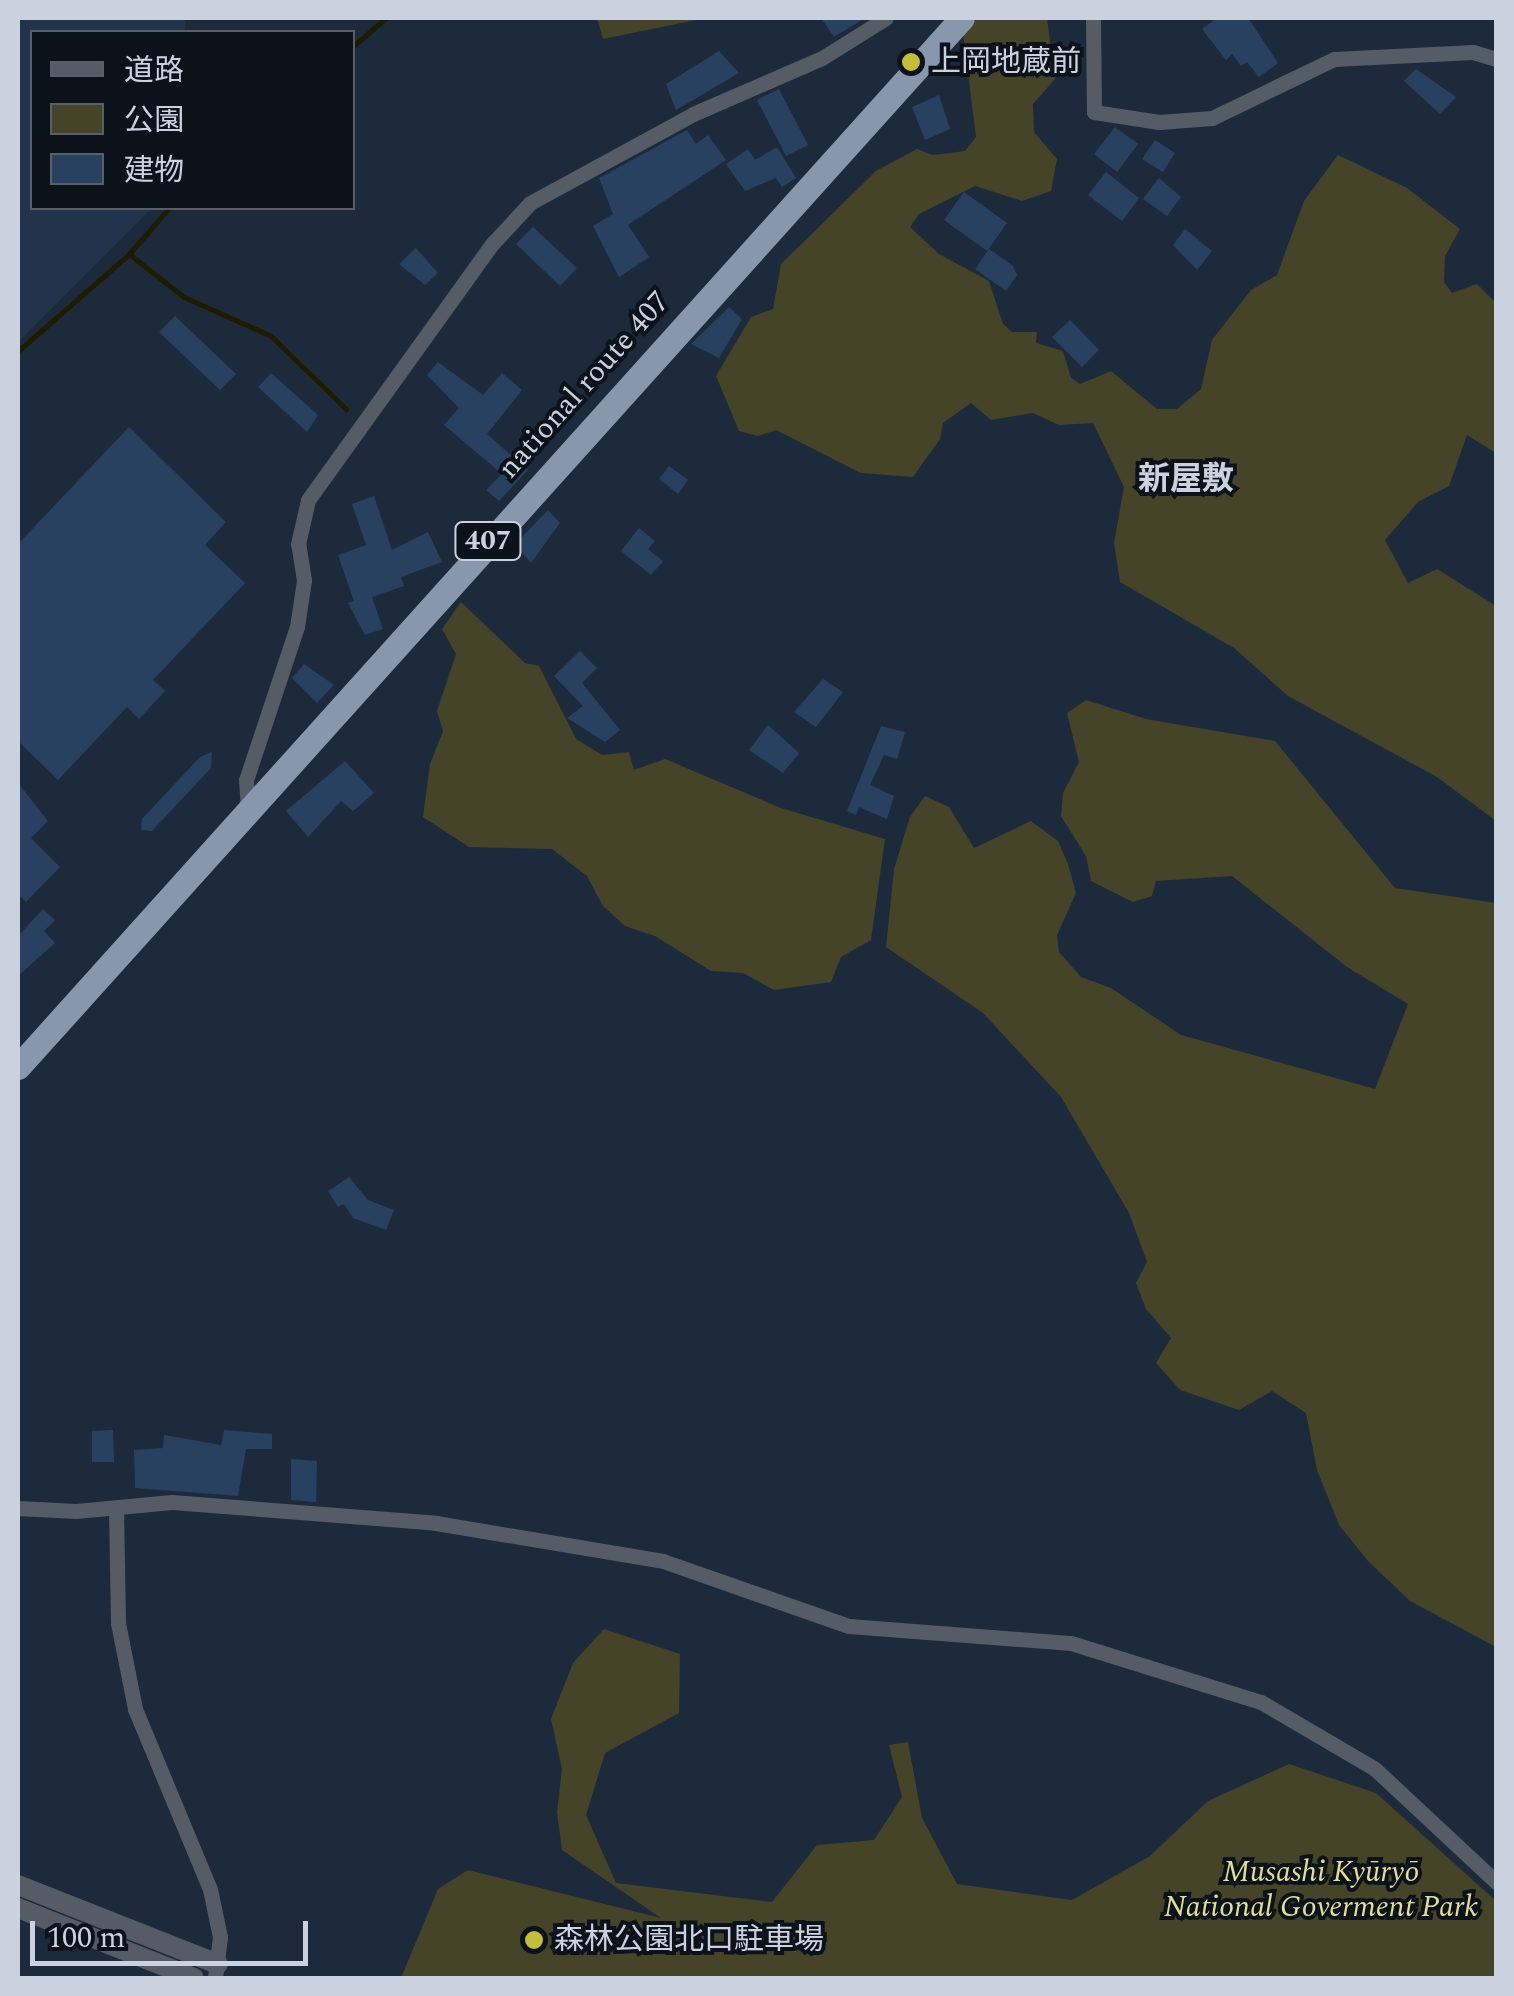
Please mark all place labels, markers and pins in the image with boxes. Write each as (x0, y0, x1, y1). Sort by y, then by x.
place label: 上岡地蔵前 (931, 44, 1081, 80)
marker: 上岡地蔵前 (900, 51, 922, 73)
place label: 森林公園北口駐車場 (554, 1922, 824, 1958)
marker: 森林公園北口駐車場 (523, 1929, 545, 1951)

